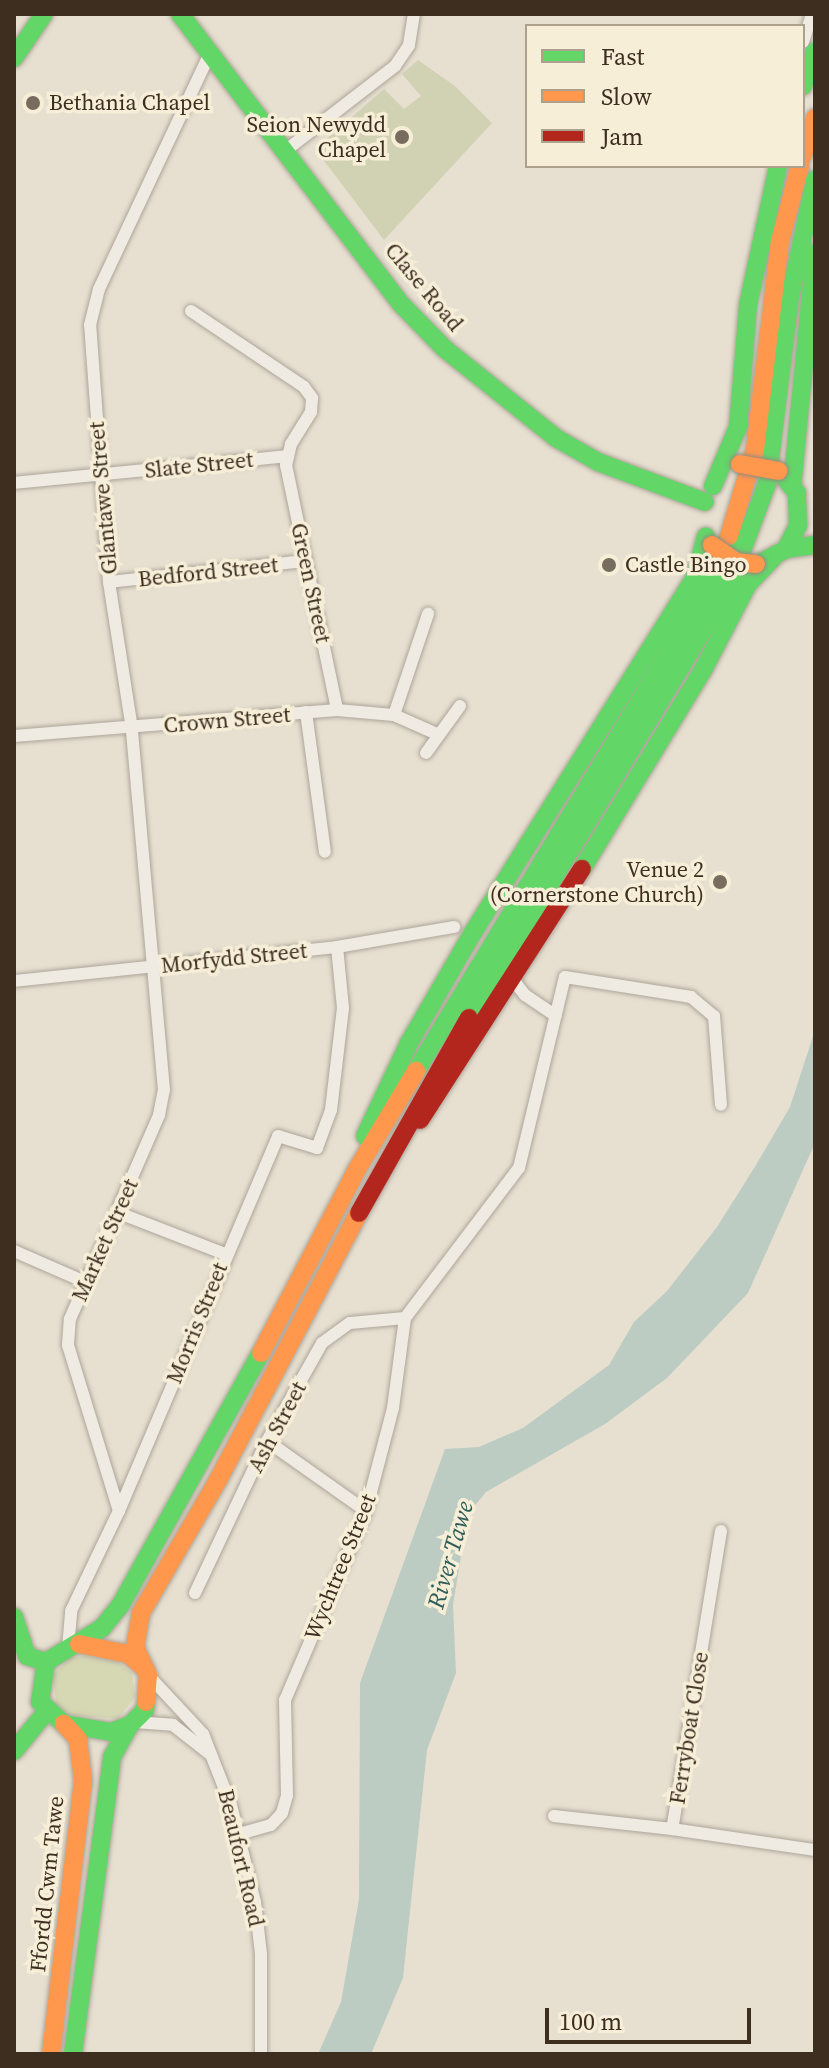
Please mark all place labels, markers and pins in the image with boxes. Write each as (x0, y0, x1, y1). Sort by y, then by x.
place label: Bethania Chapel (49, 90, 210, 116)
marker: Bethania Chapel (24, 94, 42, 112)
place label: Seion Newydd Chapel (247, 111, 386, 162)
marker: Seion Newydd Chapel (393, 128, 411, 146)
place label: Castle Bingo (625, 552, 747, 578)
marker: Castle Bingo (600, 556, 618, 574)
place label: Venue 2 (Cornerstone Church) (490, 856, 704, 908)
marker: Venue 2 (Cornerstone Church) (711, 873, 729, 891)

